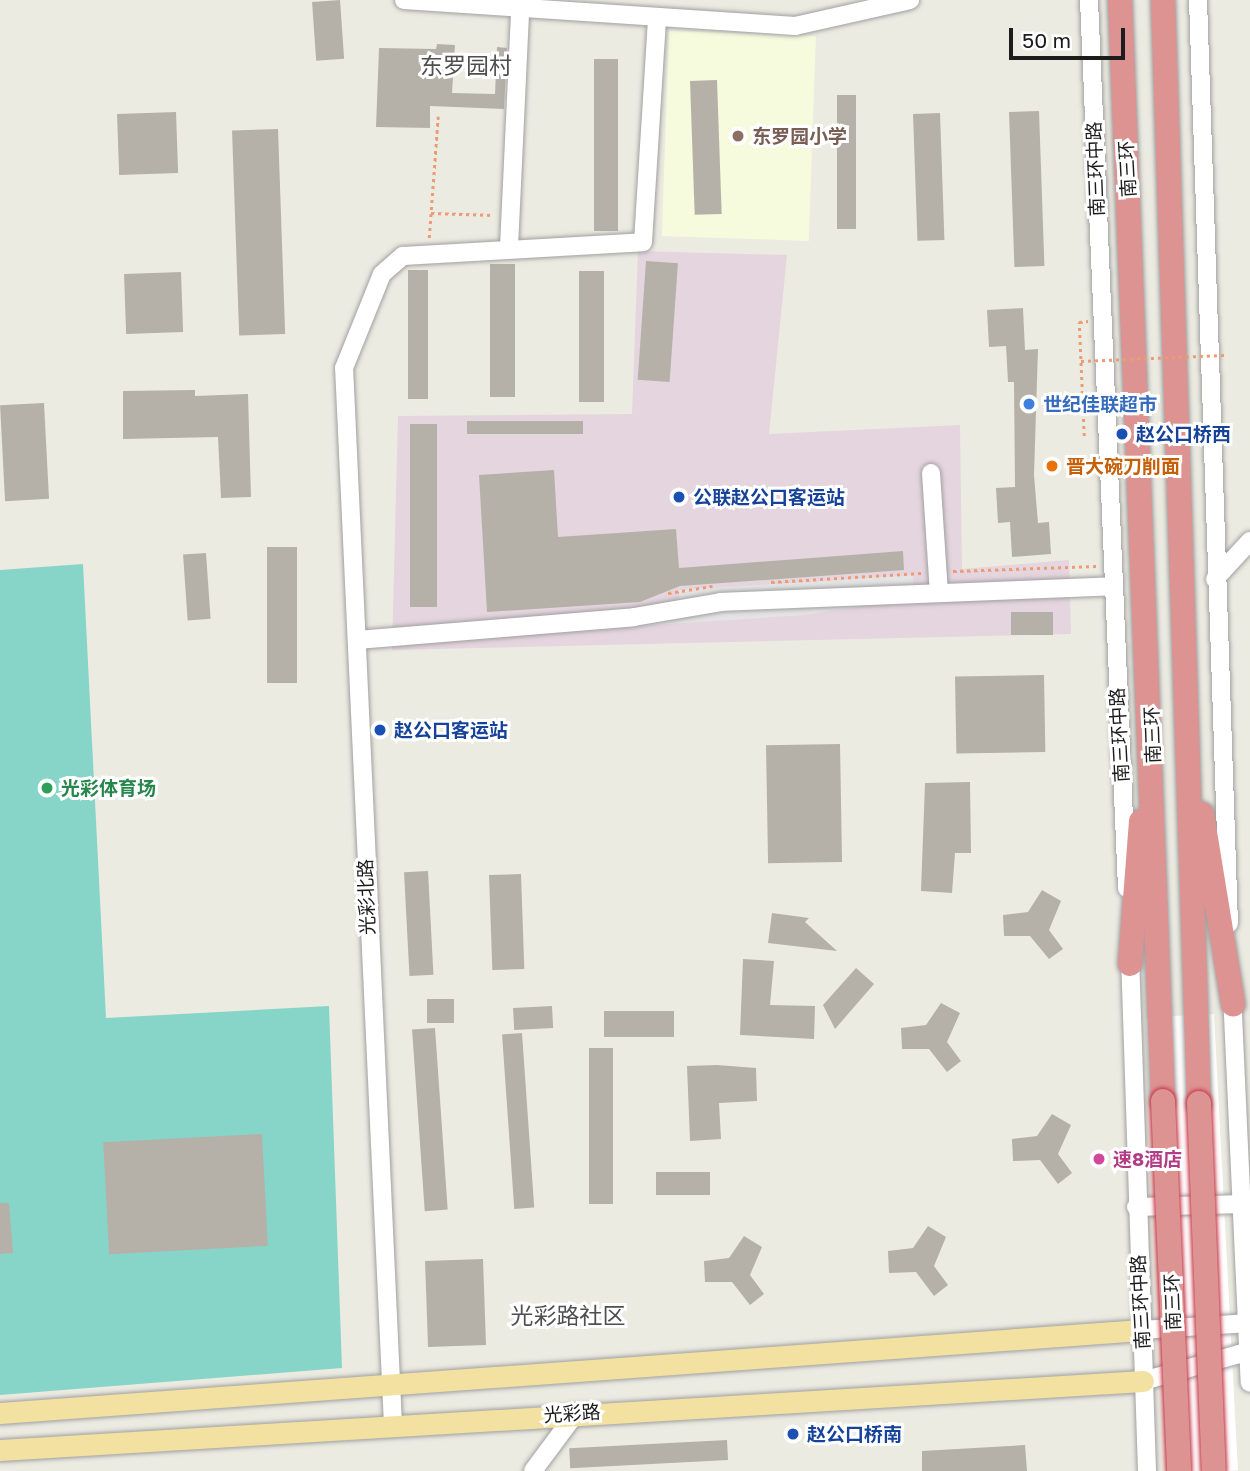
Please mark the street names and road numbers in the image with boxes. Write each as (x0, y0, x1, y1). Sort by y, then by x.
street label: 南三环中路 (1082, 121, 1108, 217)
street label: 南三环 (1114, 140, 1140, 198)
street label: 南三环中路 (1105, 687, 1133, 783)
street label: 南三环 (1140, 706, 1164, 764)
street label: 光彩北路 (353, 859, 379, 935)
street label: 南三环中路 (1126, 1254, 1154, 1350)
street label: 南三环 (1160, 1273, 1184, 1331)
street label: 光彩路 (543, 1400, 601, 1426)

